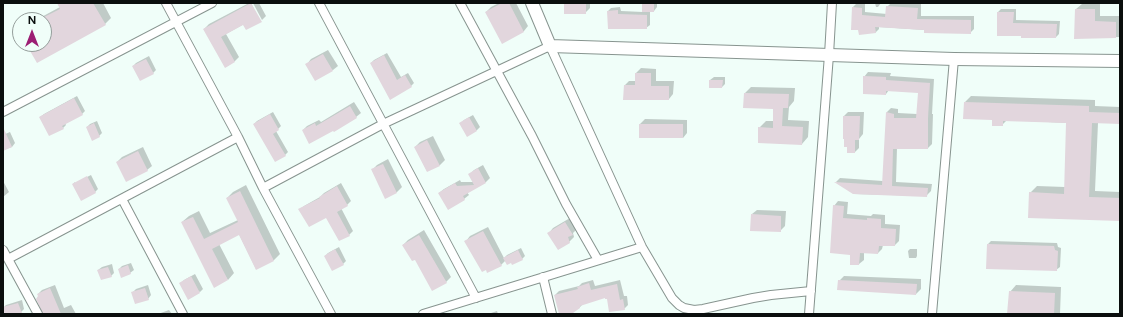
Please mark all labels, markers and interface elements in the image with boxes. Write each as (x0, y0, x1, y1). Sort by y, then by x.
north arrow (12, 12, 52, 52)
text: N (28, 14, 36, 27)

